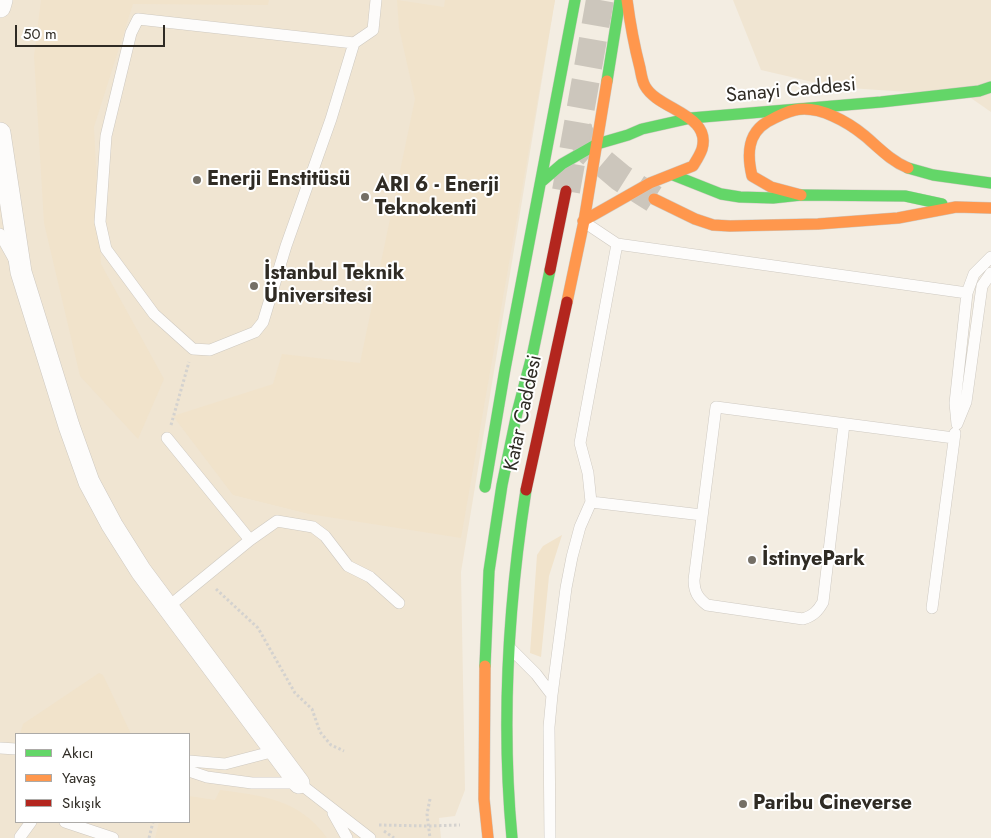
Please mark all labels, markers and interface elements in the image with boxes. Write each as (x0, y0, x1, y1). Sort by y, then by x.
scale bar (18, 15, 168, 47)
text: 50 m (23, 23, 57, 45)
street label: Sanayi Caddesi (725, 73, 857, 109)
place label: Enerji Enstitüsü (207, 168, 350, 192)
marker: Enerji Enstitüsü (191, 174, 203, 186)
place label: ARI 6 - Enerji Teknokenti (375, 174, 499, 221)
marker: ARI 6 - Enerji Teknokenti (359, 191, 371, 203)
place label: İstanbul Teknik Üniversitesi (264, 262, 404, 309)
marker: İstanbul Teknik Üniversitesi (248, 280, 260, 292)
street label: Katar Caddesi (500, 353, 548, 473)
place label: İstinyePark (762, 548, 865, 572)
marker: İstinyePark (746, 554, 758, 566)
legend (15, 733, 190, 823)
text: Akıcı (62, 742, 93, 764)
text: Yavaş (62, 767, 96, 789)
text: Sıkışık (62, 792, 101, 814)
place label: Paribu Cineverse (753, 792, 912, 816)
marker: Paribu Cineverse (737, 798, 749, 810)

